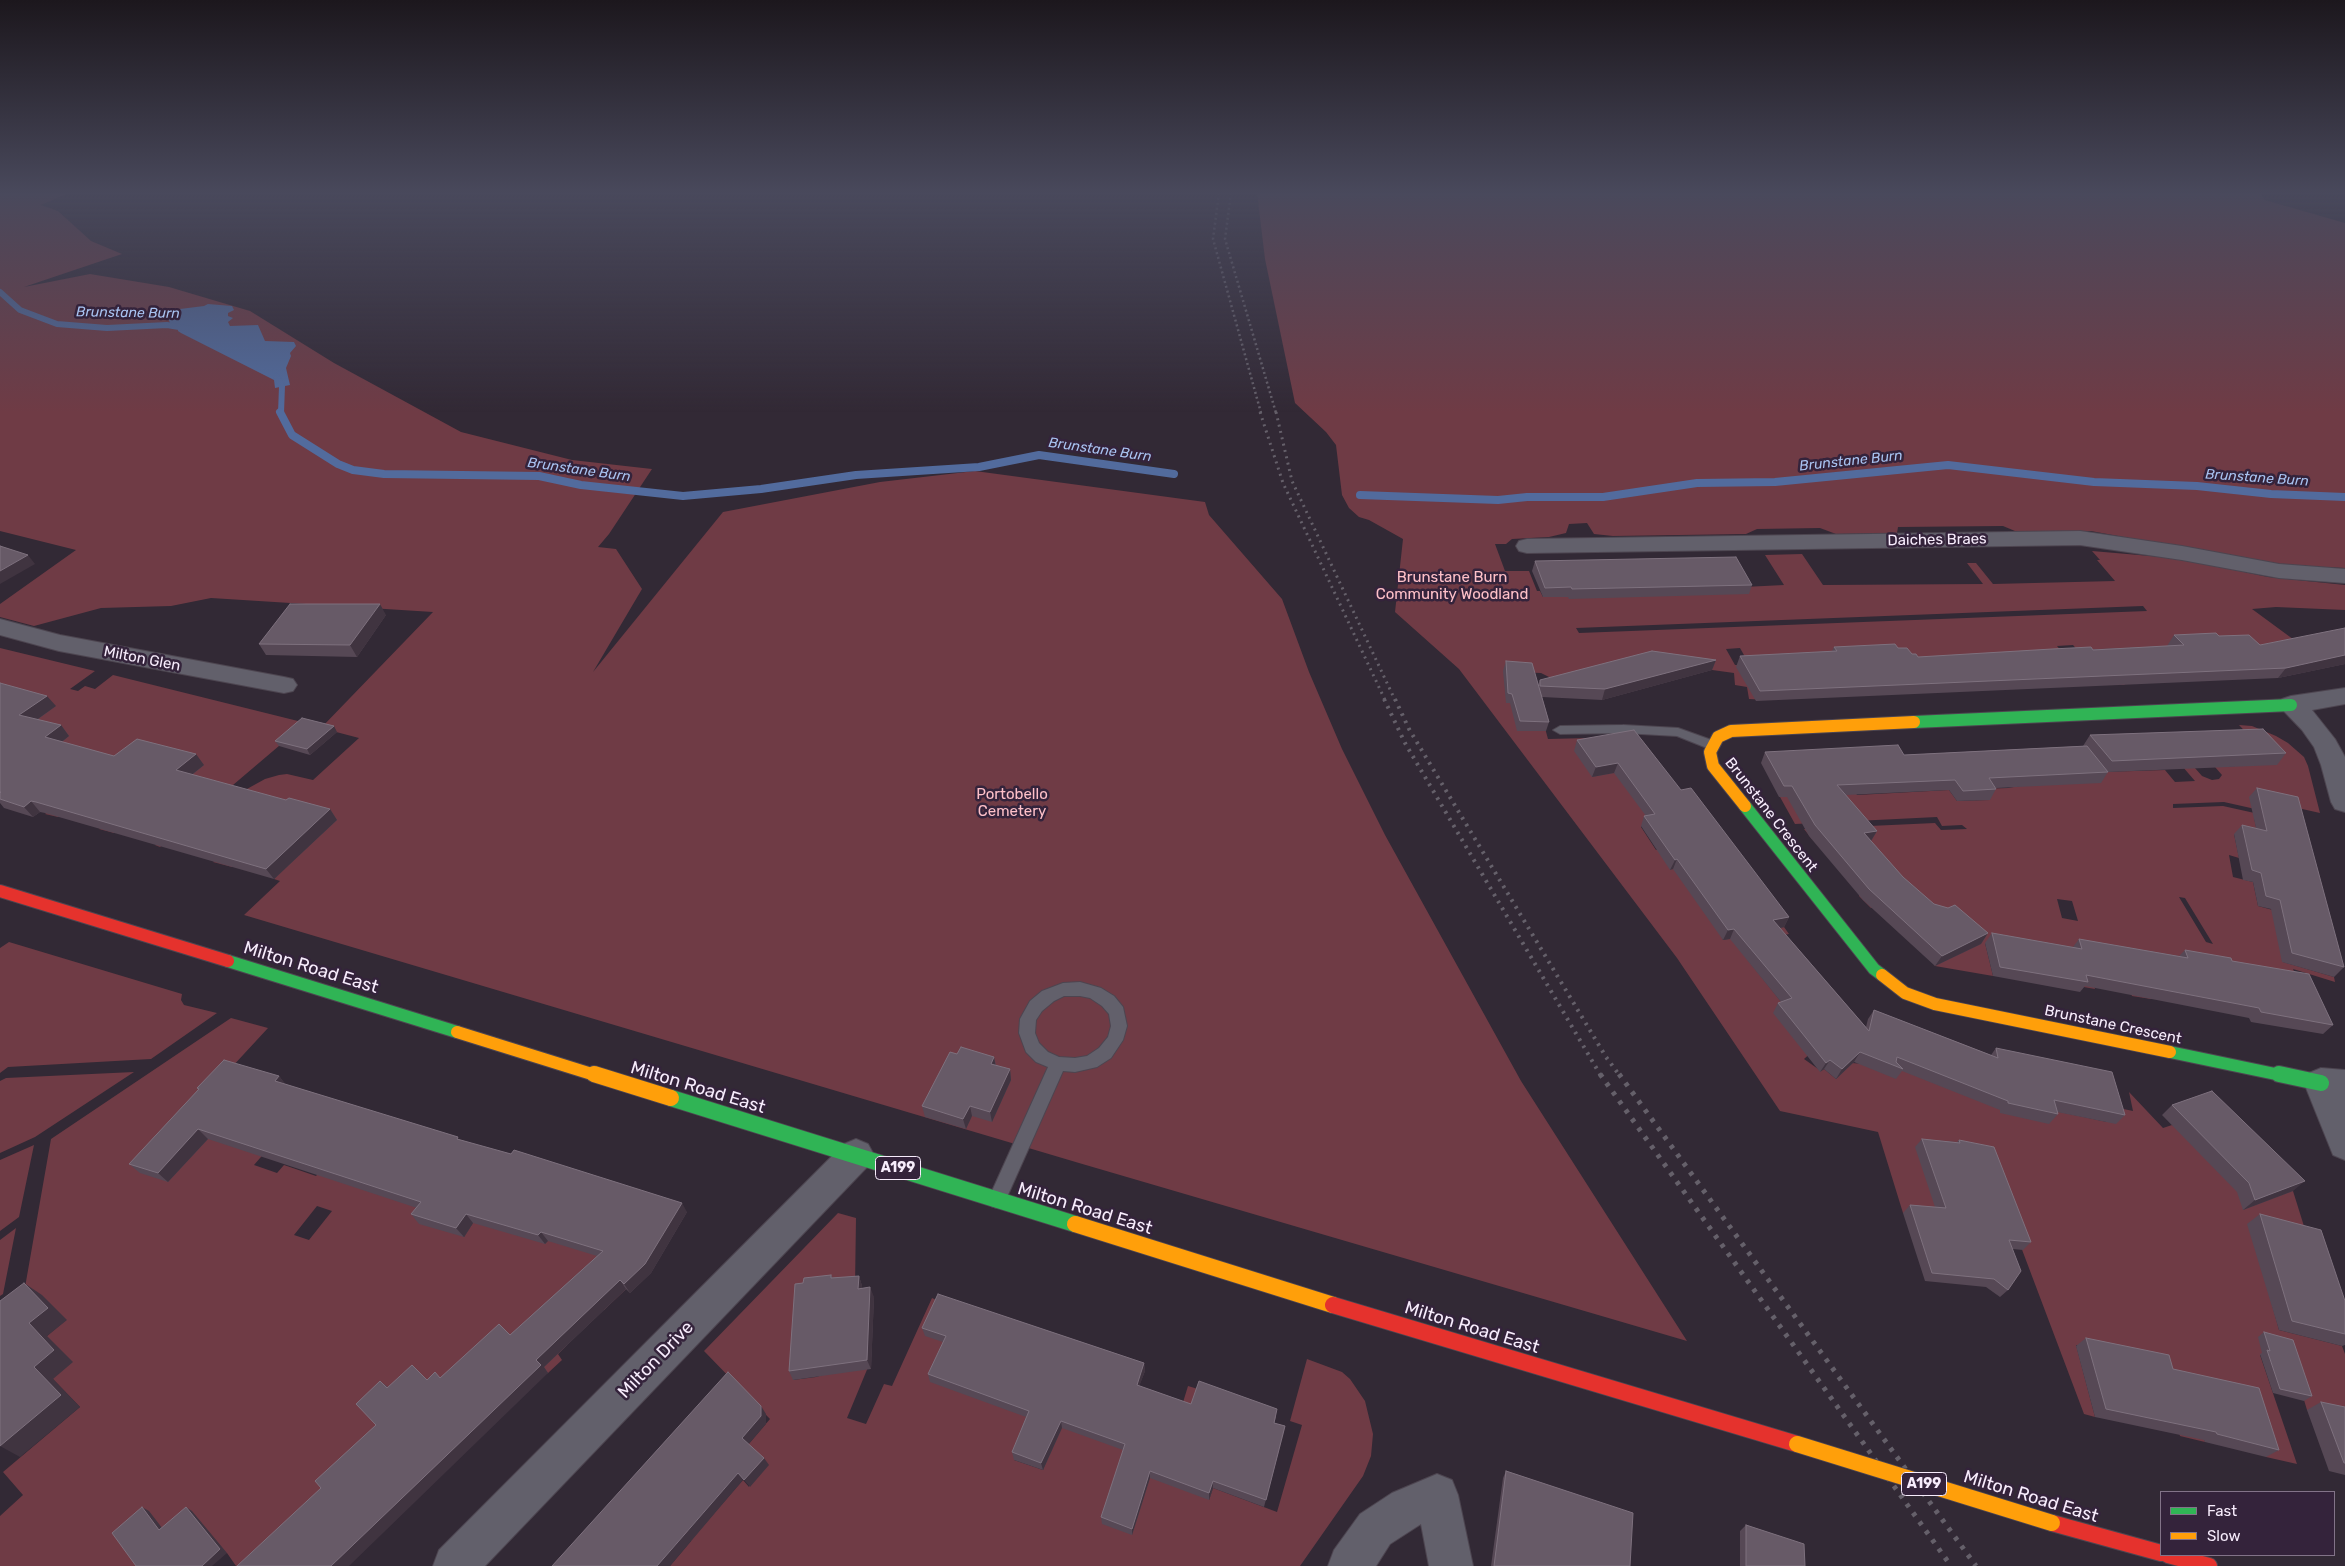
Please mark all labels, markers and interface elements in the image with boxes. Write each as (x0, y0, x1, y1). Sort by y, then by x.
water label: Brunstane Burn (76, 304, 180, 322)
water label: Brunstane Burn (1047, 434, 1153, 466)
water label: Brunstane Burn (1799, 447, 1903, 475)
water label: Brunstane Burn (526, 454, 632, 486)
water label: Brunstane Burn (2205, 466, 2309, 490)
street label: Daiches Braes (1887, 530, 1987, 550)
park label: Brunstane Burn Community Woodland (1376, 569, 1528, 604)
street label: Milton Glen (102, 643, 182, 675)
street label: Brunstane Crescent (1721, 754, 1821, 876)
park label: Portobello Cemetery (976, 786, 1048, 821)
street label: Milton Road East (241, 937, 381, 999)
street label: Brunstane Crescent (2043, 1002, 2183, 1048)
street label: Milton Road East (628, 1057, 768, 1119)
road number: A199 (876, 1156, 920, 1180)
street label: Milton Road East (1015, 1178, 1155, 1240)
street label: Milton Road East (1402, 1297, 1542, 1359)
street label: Milton Drive (614, 1317, 698, 1403)
street label: Milton Road East (1961, 1466, 2101, 1528)
road number: A199 (1902, 1472, 1946, 1496)
legend (2160, 1491, 2335, 1556)
text: Fast (2207, 1502, 2237, 1520)
text: Slow (2207, 1527, 2240, 1545)

